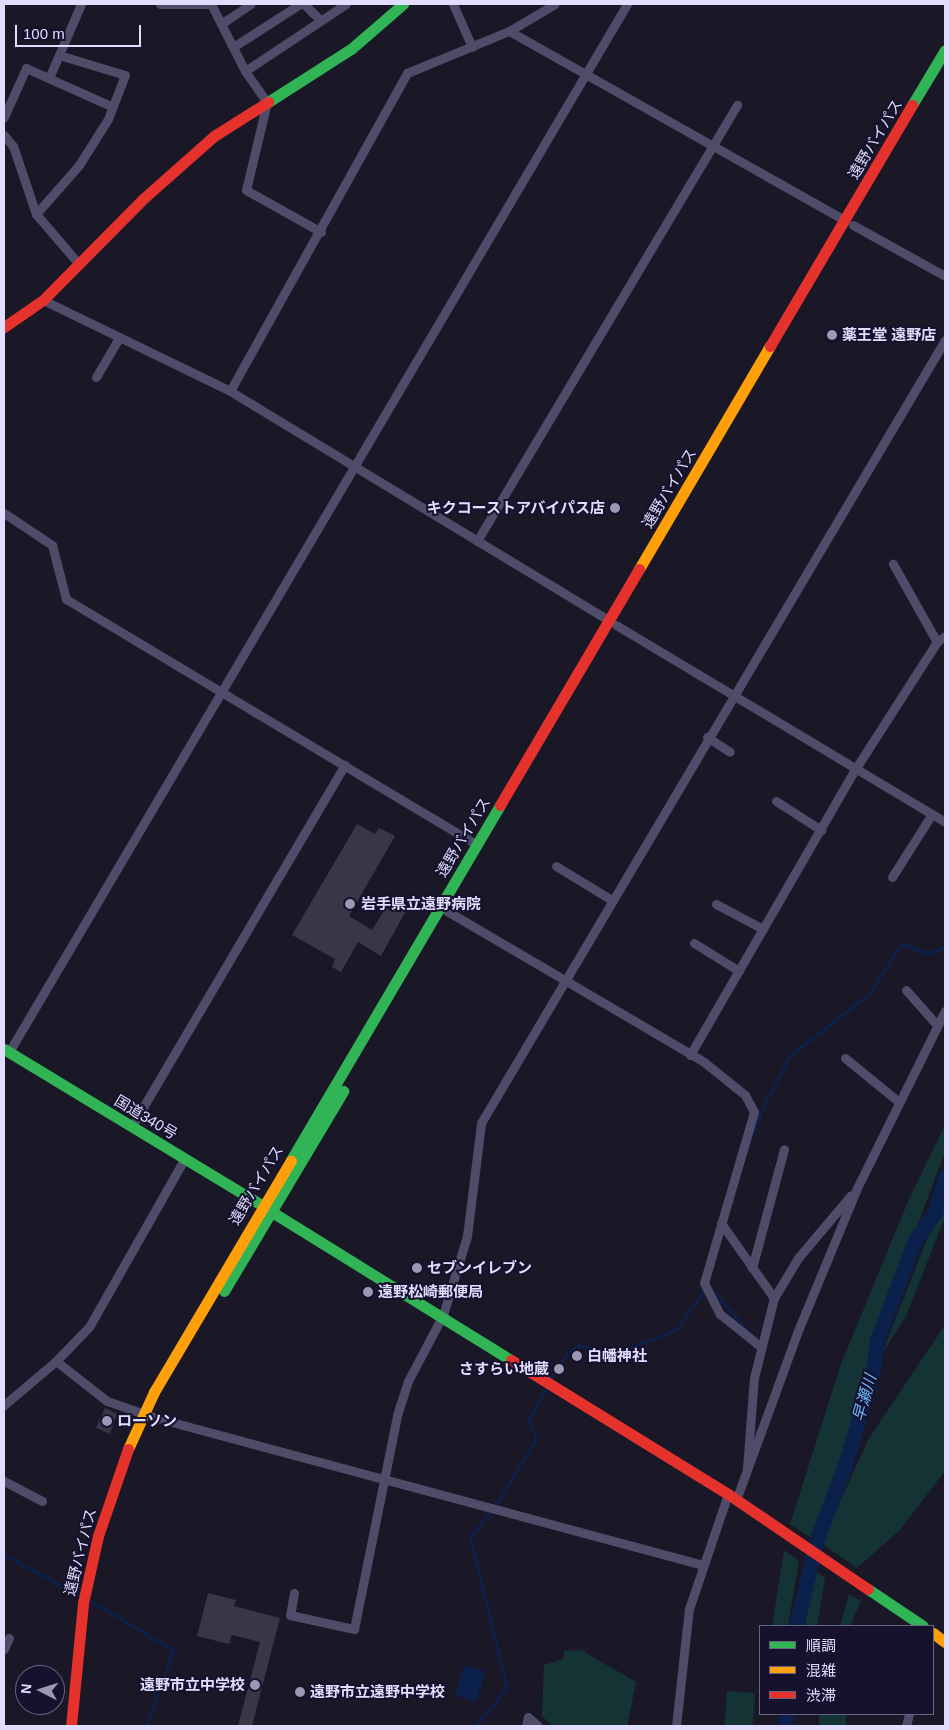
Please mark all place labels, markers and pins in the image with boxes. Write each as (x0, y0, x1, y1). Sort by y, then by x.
place label: 薬王堂 遠野店 (842, 326, 936, 344)
marker: 薬王堂 遠野店 (826, 329, 838, 341)
place label: キクコーストアバイパス店 (425, 499, 605, 517)
marker: キクコーストアバイパス店 (609, 502, 621, 514)
place label: 岩手県立遠野病院 (361, 895, 481, 913)
marker: 岩手県立遠野病院 (343, 897, 357, 911)
place label: セブンイレブン (427, 1259, 532, 1277)
marker: セブンイレブン (411, 1262, 423, 1274)
place label: 遠野松崎郵便局 (378, 1283, 483, 1301)
marker: 遠野松崎郵便局 (362, 1286, 374, 1298)
place label: 白幡神社 (587, 1347, 647, 1365)
marker: 白幡神社 (571, 1350, 583, 1362)
place label: さすらい地蔵 (459, 1360, 549, 1378)
marker: さすらい地蔵 (553, 1363, 565, 1375)
place label: ローソン (117, 1412, 177, 1430)
marker: ローソン (101, 1415, 113, 1427)
place label: 遠野市立中学校 (140, 1676, 245, 1694)
marker: 遠野市立中学校 (249, 1679, 261, 1691)
place label: 遠野市立遠野中学校 (310, 1683, 445, 1701)
marker: 遠野市立遠野中学校 (294, 1686, 306, 1698)

